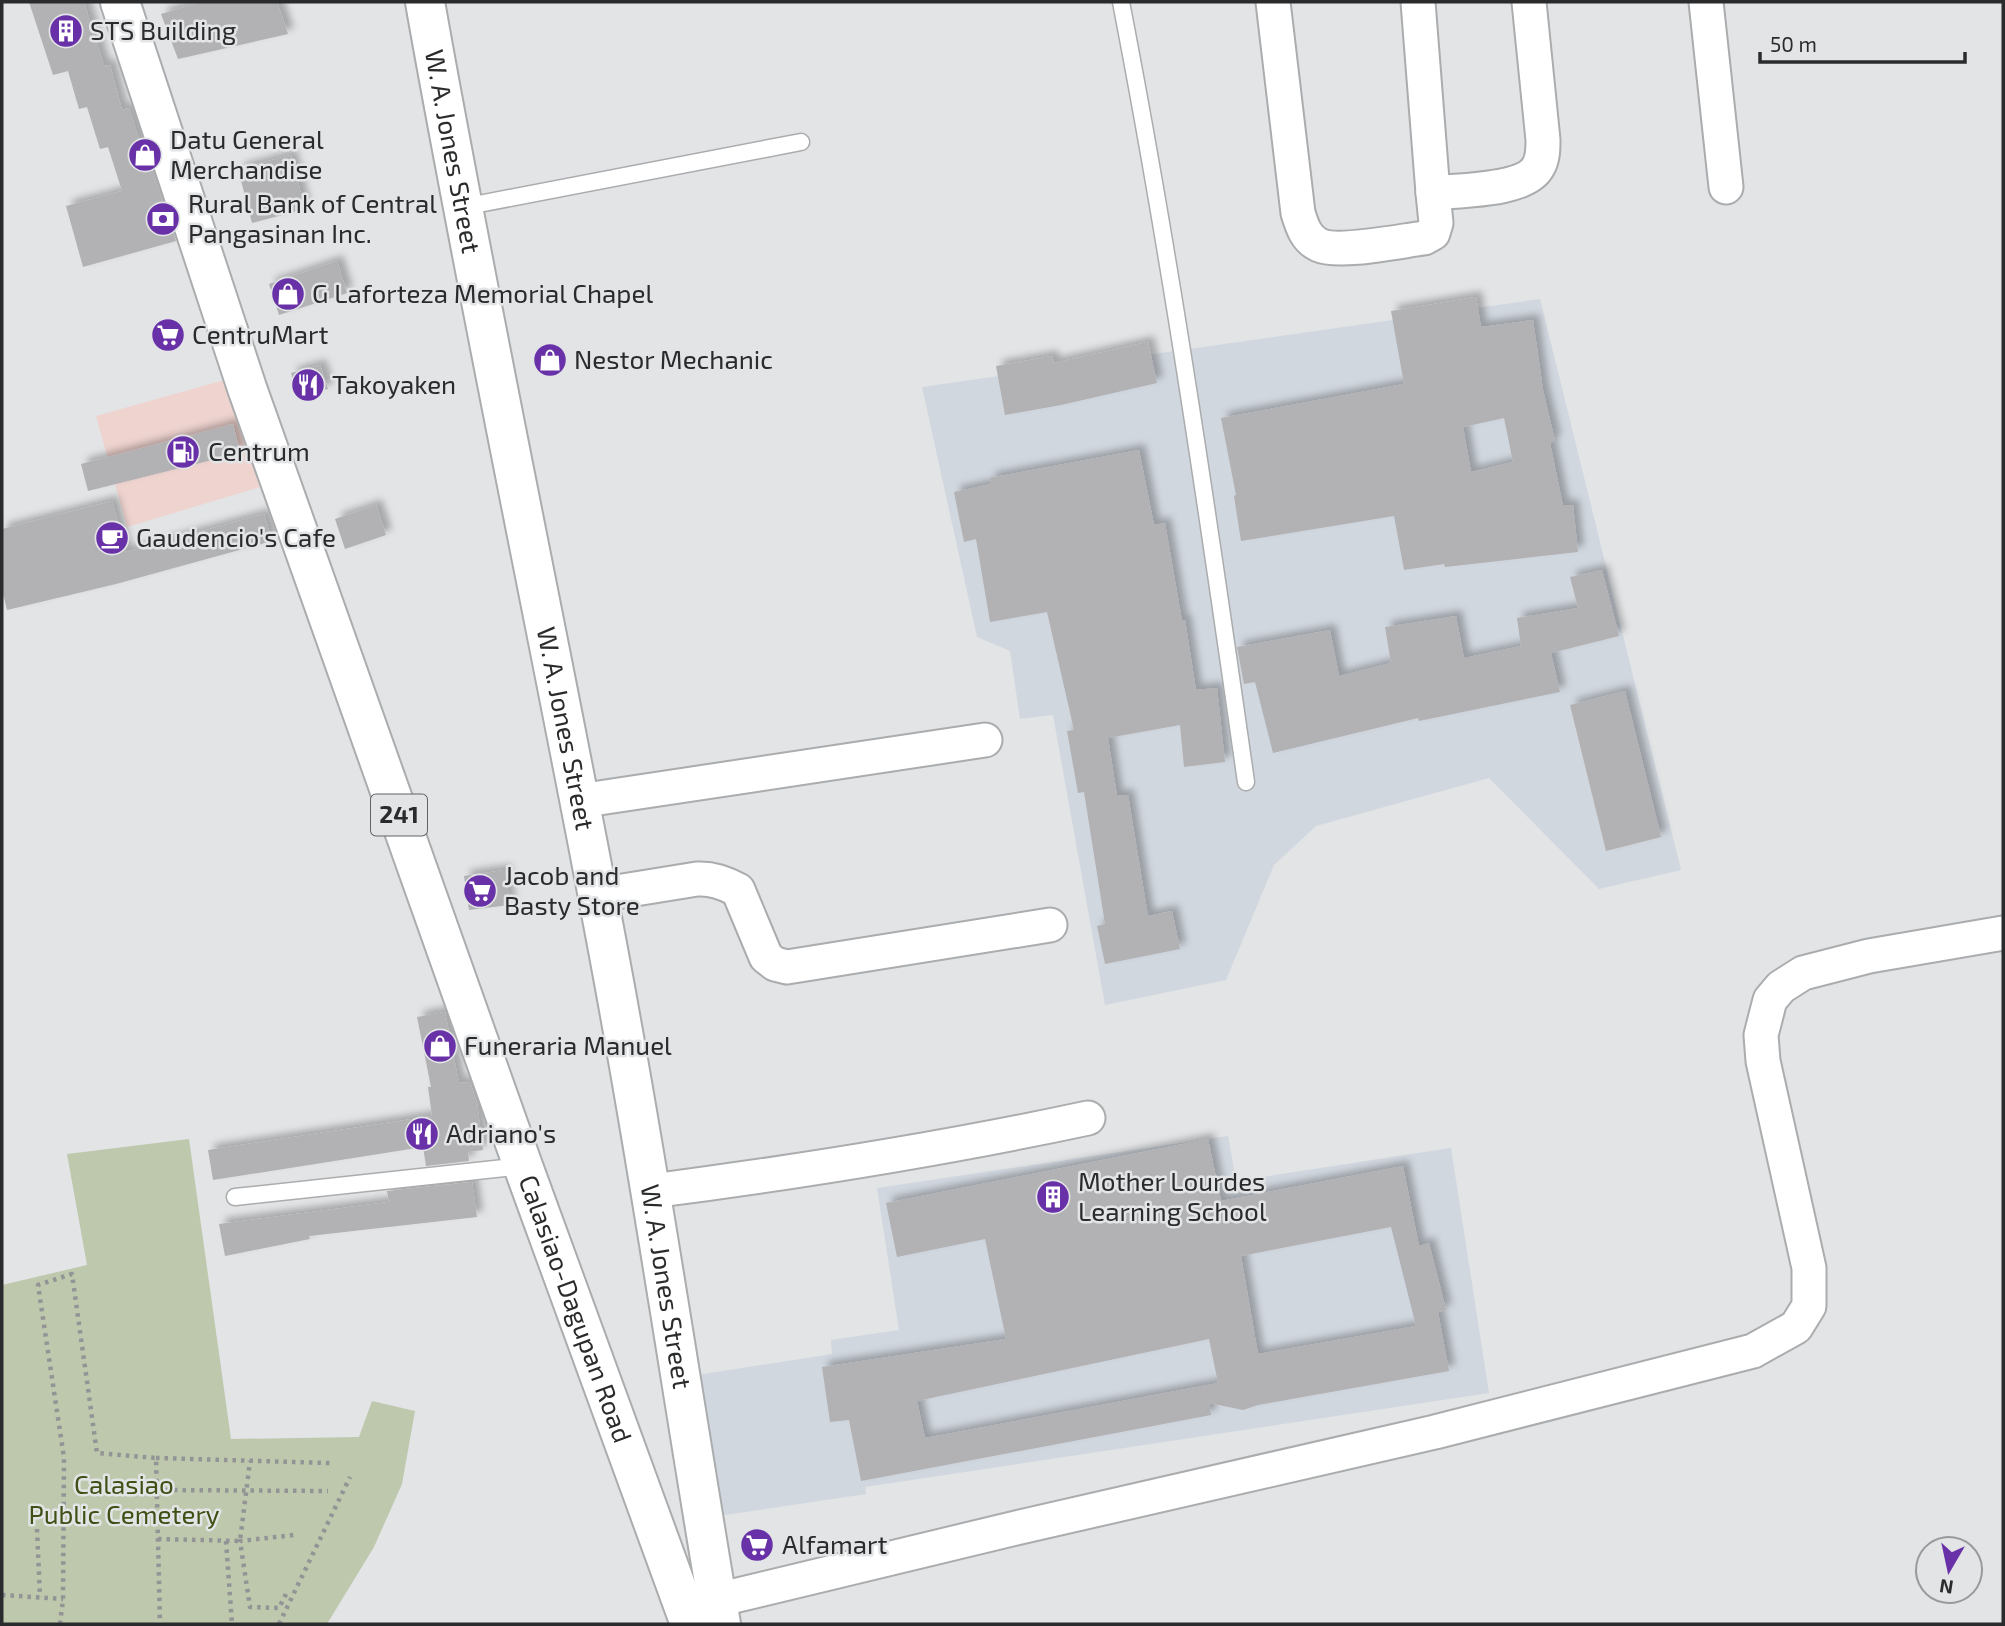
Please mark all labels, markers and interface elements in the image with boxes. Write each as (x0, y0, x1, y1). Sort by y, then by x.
building icon: STS Building (47, 12, 85, 50)
place label: STS Building (90, 14, 236, 45)
scale bar (1760, 21, 1965, 65)
text: 50 m (1770, 31, 1817, 56)
street label: W. A. Jones Street (420, 47, 488, 256)
place label: Datu General Merchandise (170, 123, 324, 184)
shop icon: Datu General Merchandise (126, 136, 164, 174)
place label: Rural Bank of Central Pangasinan Inc. (188, 187, 437, 248)
bank icon: Rural Bank of Central Pangasinan Inc. (144, 200, 182, 238)
shop icon: G Laforteza Memorial Chapel (269, 275, 307, 313)
place label: G Laforteza Memorial Chapel (312, 277, 653, 308)
supermarket icon: CentruMart (149, 316, 187, 354)
place label: CentruMart (192, 318, 329, 349)
shop icon: Nestor Mechanic (531, 341, 569, 379)
place label: Nestor Mechanic (574, 343, 773, 374)
restaurant icon: Takoyaken (289, 366, 327, 404)
place label: Takoyaken (332, 368, 456, 399)
fuel station icon: Centrum (164, 433, 202, 471)
place label: Centrum (208, 435, 310, 466)
cafe icon: Gaudencio's Cafe (93, 519, 131, 557)
place label: Gaudencio's Cafe (136, 521, 336, 552)
street label: W. A. Jones Street (532, 624, 602, 833)
road number: 241 (371, 794, 427, 836)
place label: Jacob and Basty Store (504, 859, 640, 920)
supermarket icon: Jacob and Basty Store (461, 872, 499, 910)
shop icon: Funeraria Manuel (421, 1027, 459, 1065)
place label: Funeraria Manuel (464, 1029, 672, 1060)
restaurant icon: Adriano's (403, 1115, 441, 1153)
place label: Adriano's (446, 1117, 556, 1148)
place label: Mother Lourdes Learning School (1078, 1165, 1267, 1226)
street label: Calasiao-Dagupan Road (514, 1170, 640, 1447)
building icon: Mother Lourdes Learning School (1034, 1178, 1072, 1216)
street label: W. A. Jones Street (635, 1182, 699, 1391)
park label: Calasiao Public Cemetery (28, 1468, 220, 1529)
supermarket icon: Alfamart (738, 1526, 776, 1564)
place label: Alfamart (782, 1528, 887, 1559)
north arrow (1914, 1535, 1984, 1605)
text: N (1938, 1575, 1955, 1600)

